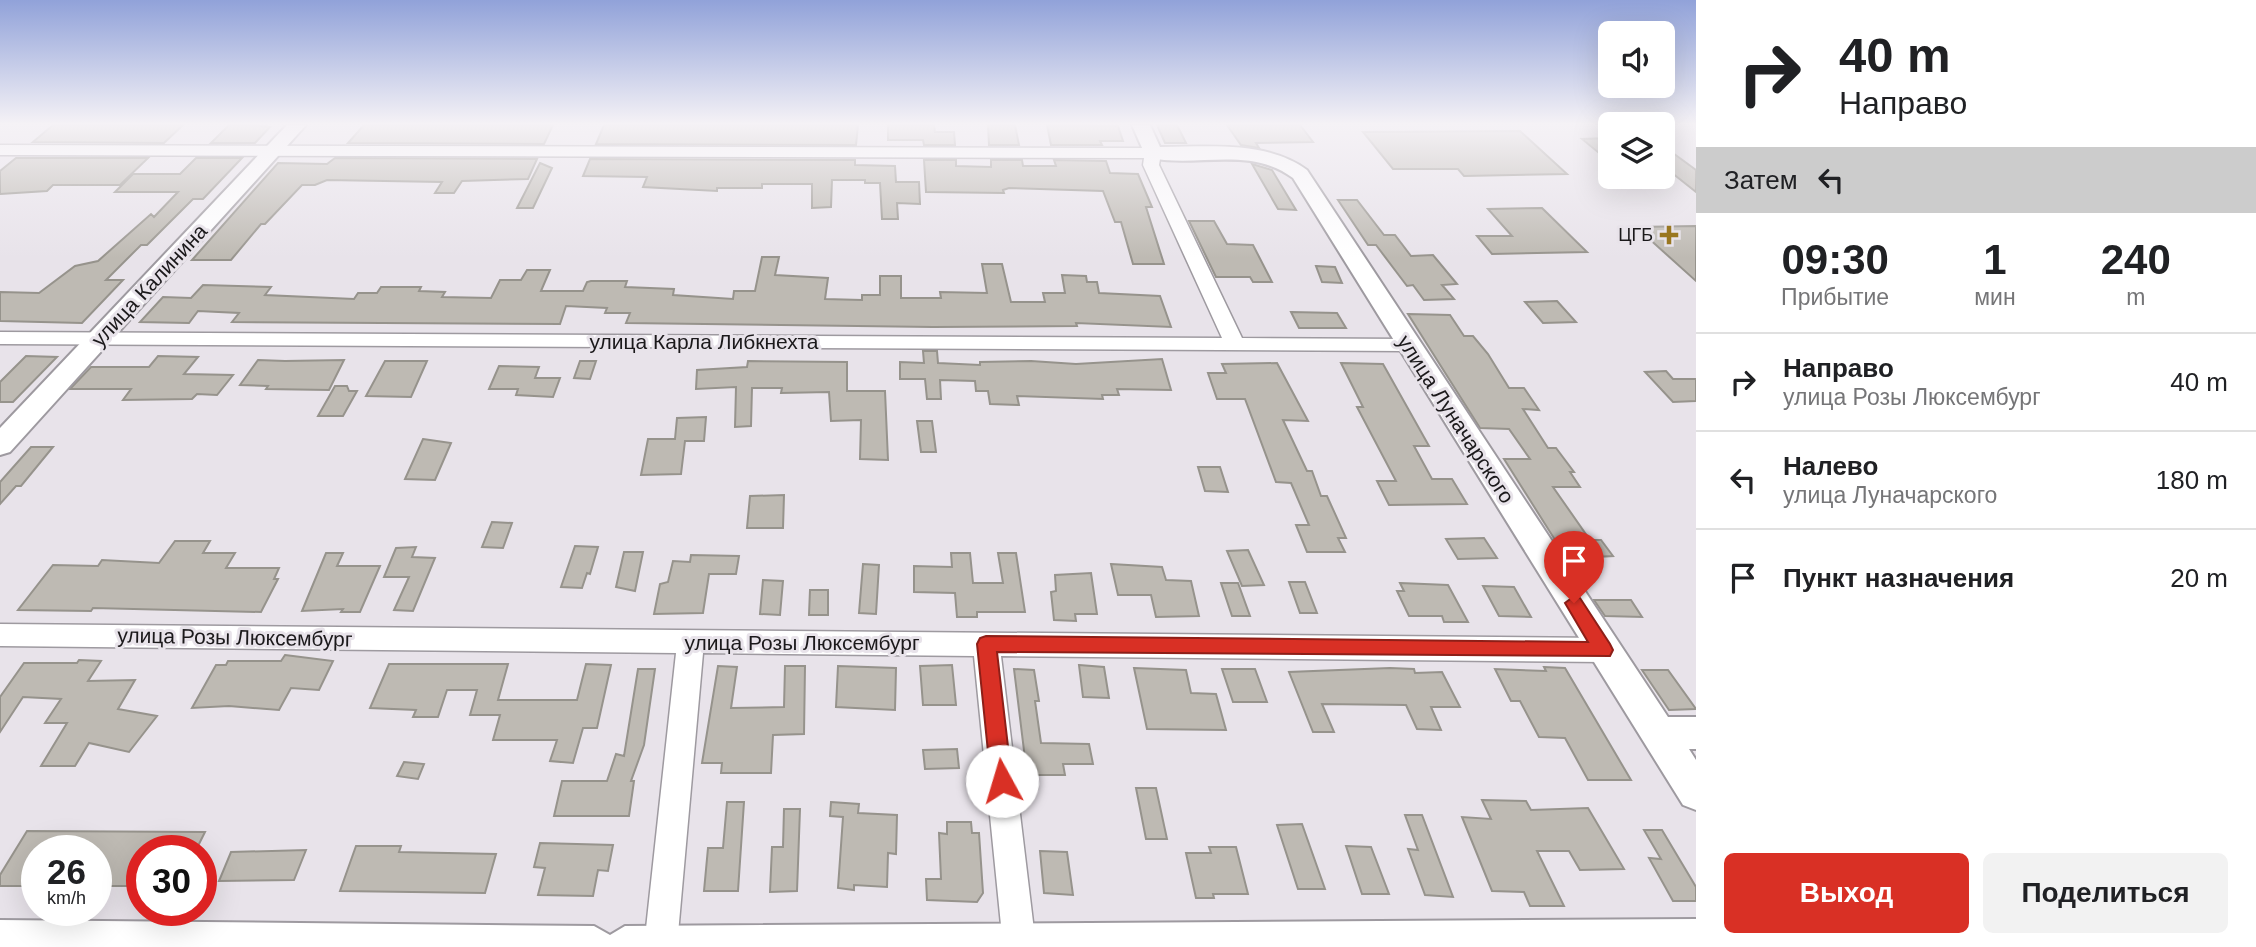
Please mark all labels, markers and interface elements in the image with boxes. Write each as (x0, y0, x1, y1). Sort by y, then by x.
map controls (1598, 21, 1675, 189)
button: sound (1598, 21, 1675, 98)
icon: right (1724, 28, 1815, 119)
text: 40 m (1839, 28, 1951, 82)
text: Направо (1839, 85, 1967, 121)
button: layers (1598, 112, 1675, 189)
icon: left (1812, 161, 1850, 199)
text: Затем (1724, 165, 1798, 195)
street label: улица Калинина (87, 219, 212, 351)
place label: ЦГБ (1618, 225, 1653, 245)
marker: ЦГБ (1659, 225, 1679, 245)
text: 09:30 (1781, 236, 1889, 283)
text: 1 (1983, 236, 2007, 283)
text: 240 (2101, 236, 2171, 283)
text: Прибытие (1781, 284, 1889, 310)
text: мин (1974, 284, 2016, 310)
text: m (2126, 284, 2145, 310)
street label: улица Карла Либкнехта (589, 330, 819, 353)
street label: улица Луначарского (1393, 331, 1519, 507)
text: Направо (1783, 353, 1894, 383)
icon: right (1724, 363, 1762, 401)
text: 40 m (2170, 367, 2228, 397)
text: улица Розы Люксембург (1783, 384, 2041, 410)
text: Налево (1783, 451, 1878, 481)
icon: left (1724, 461, 1762, 499)
text: 180 m (2156, 465, 2228, 495)
text: улица Луначарского (1783, 482, 1997, 508)
pin (1544, 531, 1604, 603)
icon: arrive (1555, 542, 1593, 580)
icon: arrive (1724, 559, 1762, 597)
text: Пункт назначения (1783, 563, 2014, 593)
text: 20 m (2170, 563, 2228, 593)
street label: улица Розы Люксембург (117, 623, 353, 651)
street label: улица Розы Люксембург (684, 631, 920, 654)
position arrow (965, 744, 1039, 818)
speed limit sign: 30 (126, 835, 217, 926)
text: 26 (47, 852, 86, 891)
button: Выход (1724, 853, 1969, 933)
button: Поделиться (1983, 853, 2228, 933)
text: km/h (47, 888, 86, 908)

